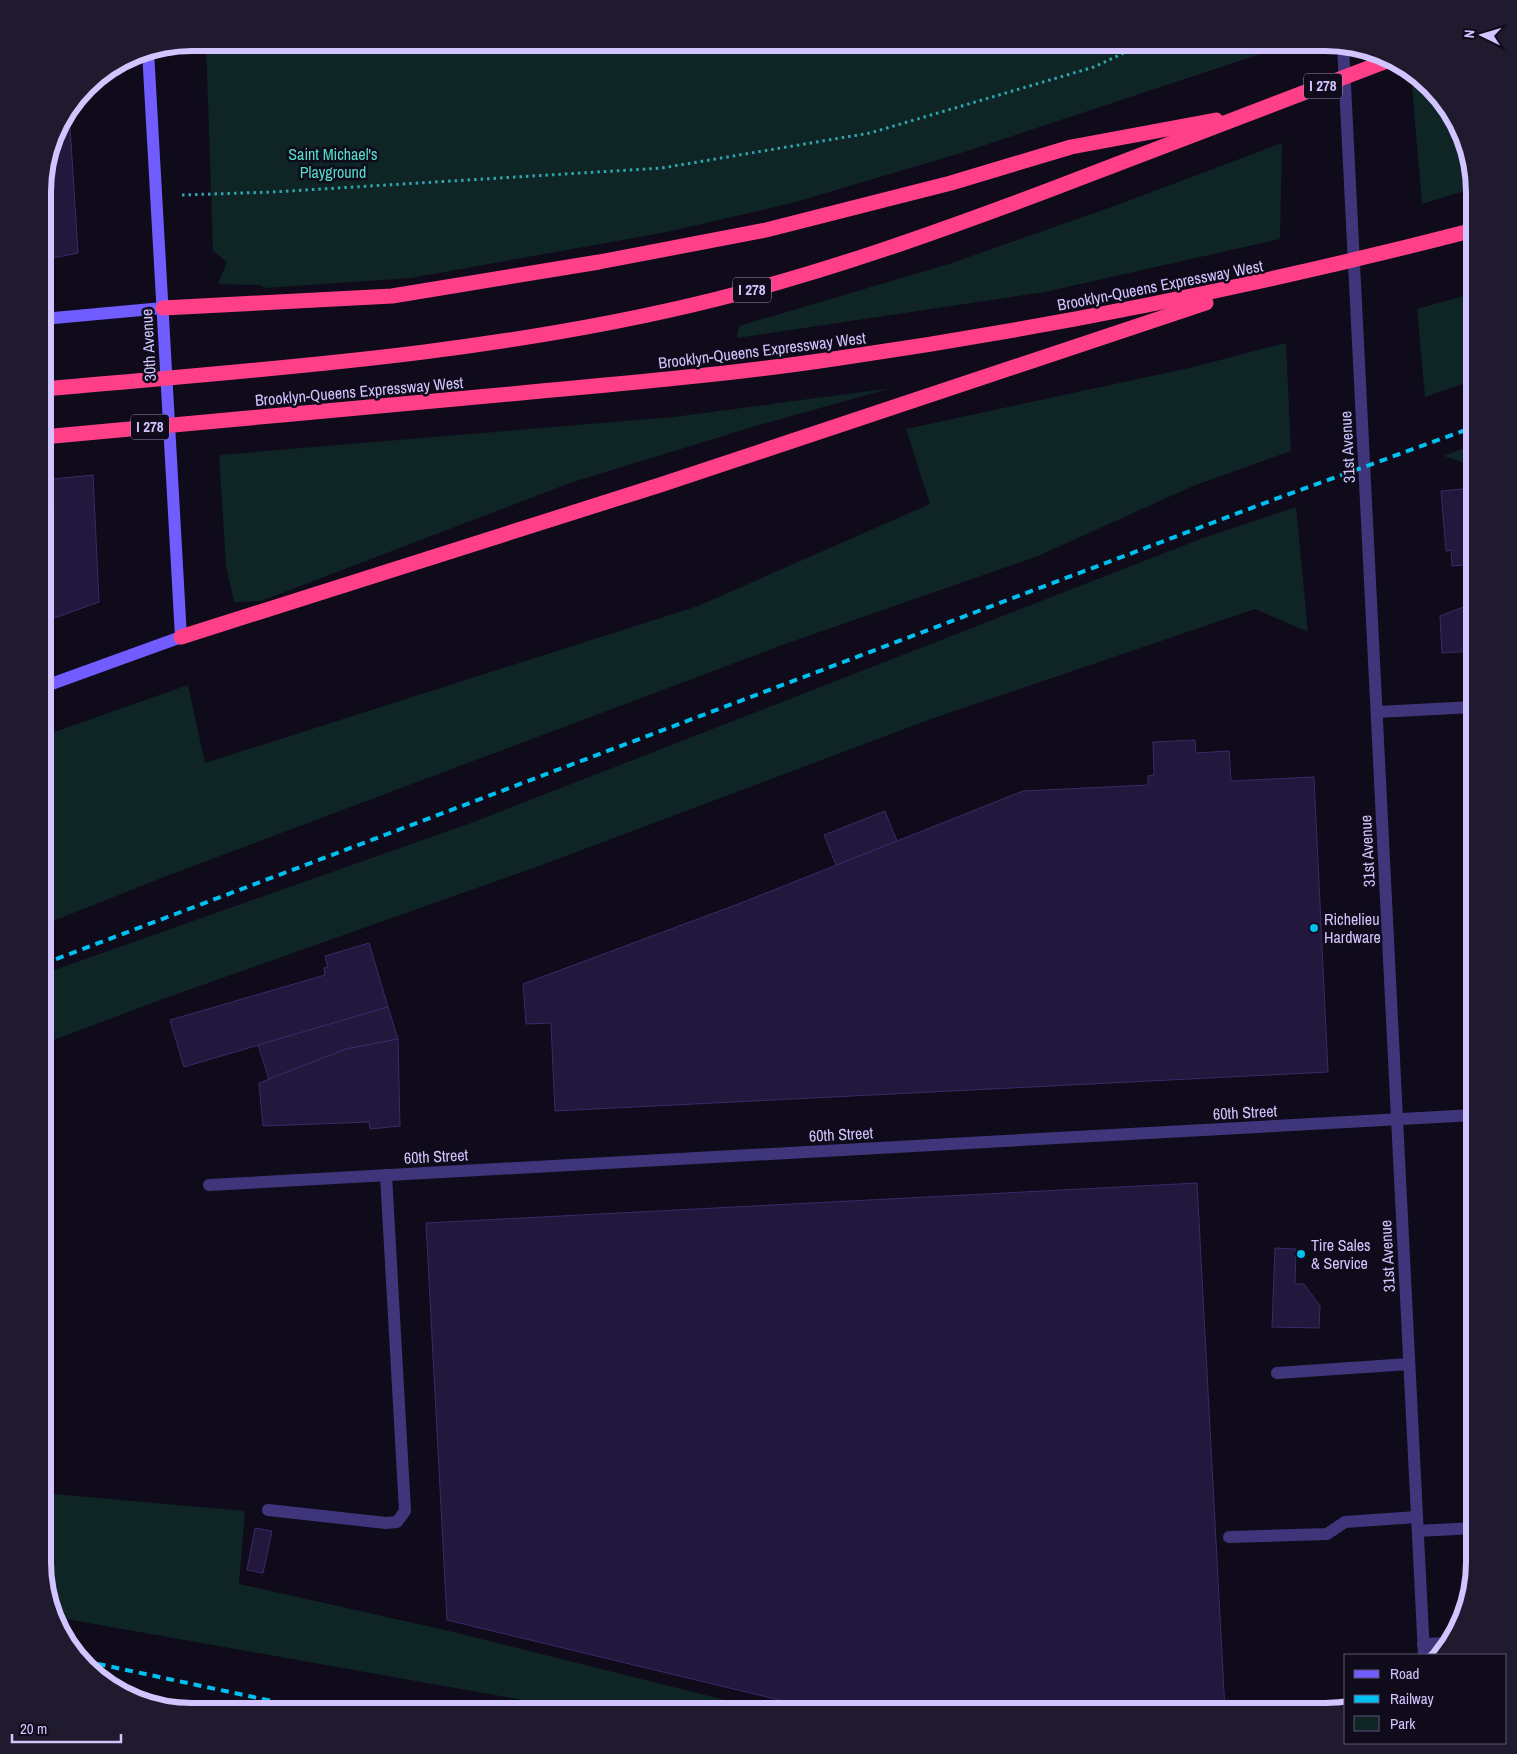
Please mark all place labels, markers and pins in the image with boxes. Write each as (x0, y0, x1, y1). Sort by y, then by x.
place label: Richelieu Hardware (1324, 908, 1381, 948)
marker: Richelieu Hardware (1308, 922, 1320, 934)
place label: Tire Sales & Service (1311, 1234, 1371, 1274)
marker: Tire Sales & Service (1295, 1248, 1307, 1260)

